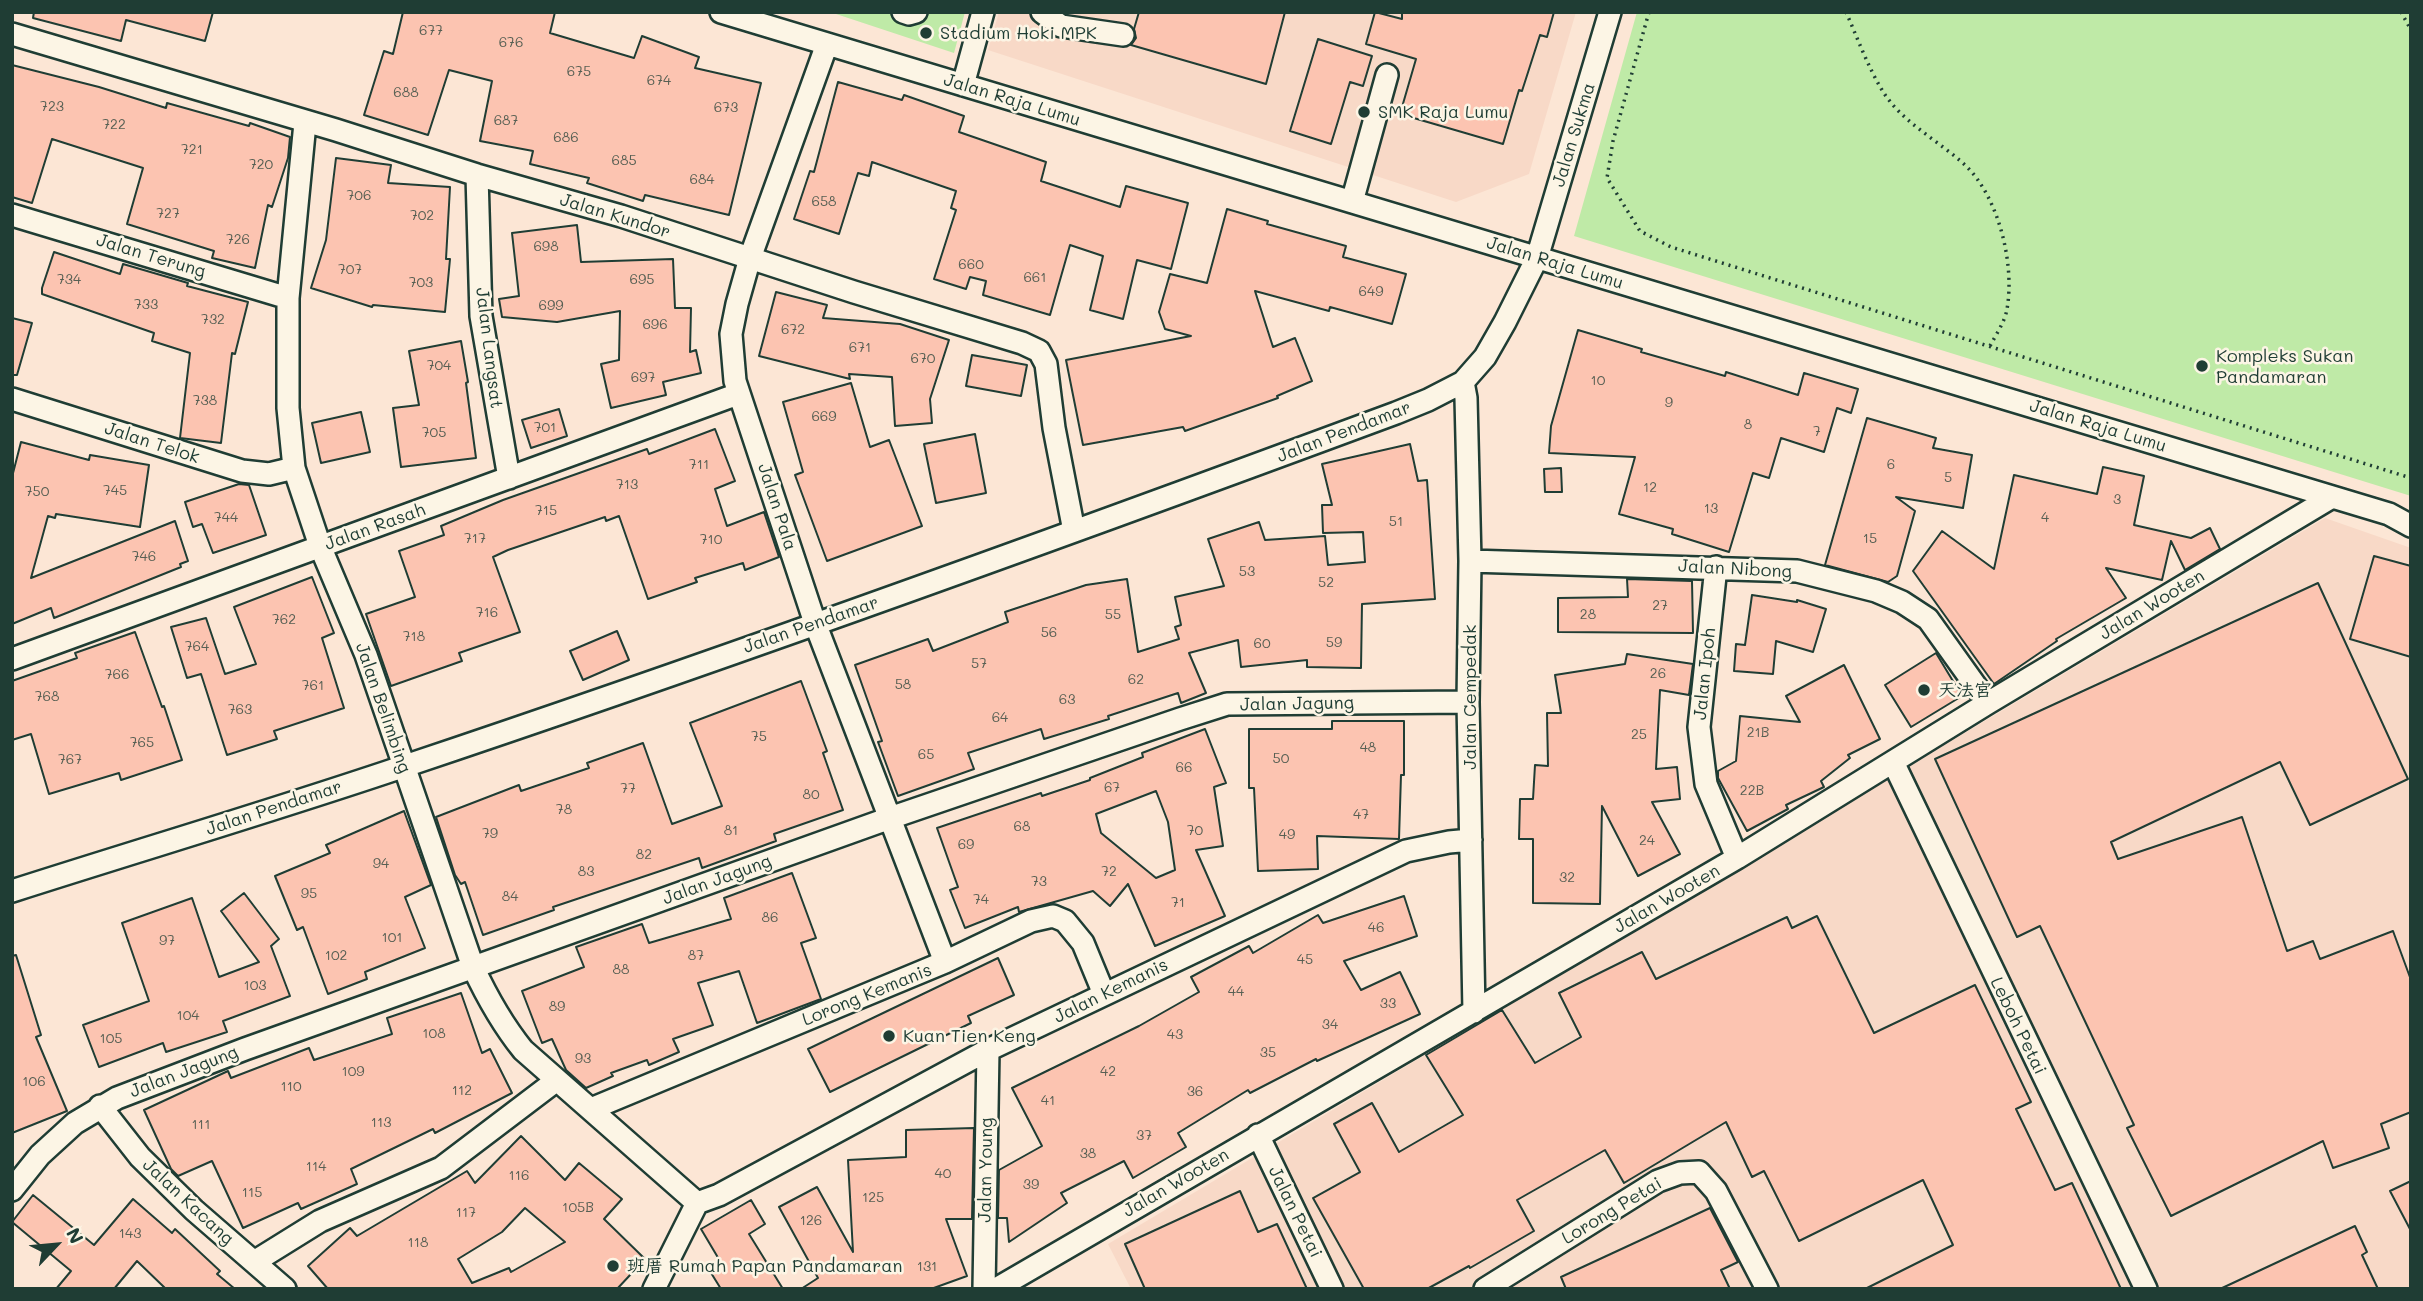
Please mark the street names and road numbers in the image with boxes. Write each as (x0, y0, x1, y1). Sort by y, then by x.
street label: Jalan Raja Lumu (941, 69, 1083, 131)
street label: Jalan Sukma (1548, 80, 1600, 190)
street label: Jalan Kundor (557, 189, 673, 243)
street label: Jalan Terung (94, 229, 208, 283)
street label: Jalan Raja Lumu (1484, 232, 1626, 294)
street label: Jalan Langsat (471, 286, 507, 410)
street label: Jalan Raja Lumu (2027, 395, 2169, 457)
street label: Jalan Pendamar (1274, 396, 1414, 468)
street label: Jalan Telok (102, 418, 202, 468)
street label: Jalan Pala (753, 461, 801, 553)
street label: Jalan Rasah (322, 499, 428, 555)
street label: Jalan Nibong (1678, 555, 1792, 583)
street label: Jalan Wooten (2096, 565, 2208, 645)
street label: Jalan Pendamar (740, 592, 882, 658)
street label: Jalan Cempedak (1459, 624, 1481, 770)
street label: Jalan Ipoh (1689, 627, 1721, 721)
street label: Jalan Belimbing (351, 640, 415, 776)
street label: Jalan Jagung (1240, 692, 1354, 716)
street label: Jalan Pendamar (203, 776, 345, 840)
street label: Jalan Jagung (660, 850, 774, 910)
street label: Jalan Wooten (1610, 860, 1724, 938)
street label: Jalan Kemanis (1050, 954, 1172, 1028)
street label: Lorong Kemanis (799, 959, 935, 1031)
street label: Leboh Petai (1985, 974, 2051, 1078)
street label: Jalan Jagung (127, 1041, 241, 1103)
street label: Jalan Young (974, 1117, 998, 1223)
street label: Jalan Wooten (1119, 1144, 1233, 1222)
street label: Jalan Kacang (138, 1154, 238, 1250)
street label: Jalan Petai (1264, 1163, 1326, 1261)
street label: Lorong Petai (1558, 1173, 1666, 1249)

